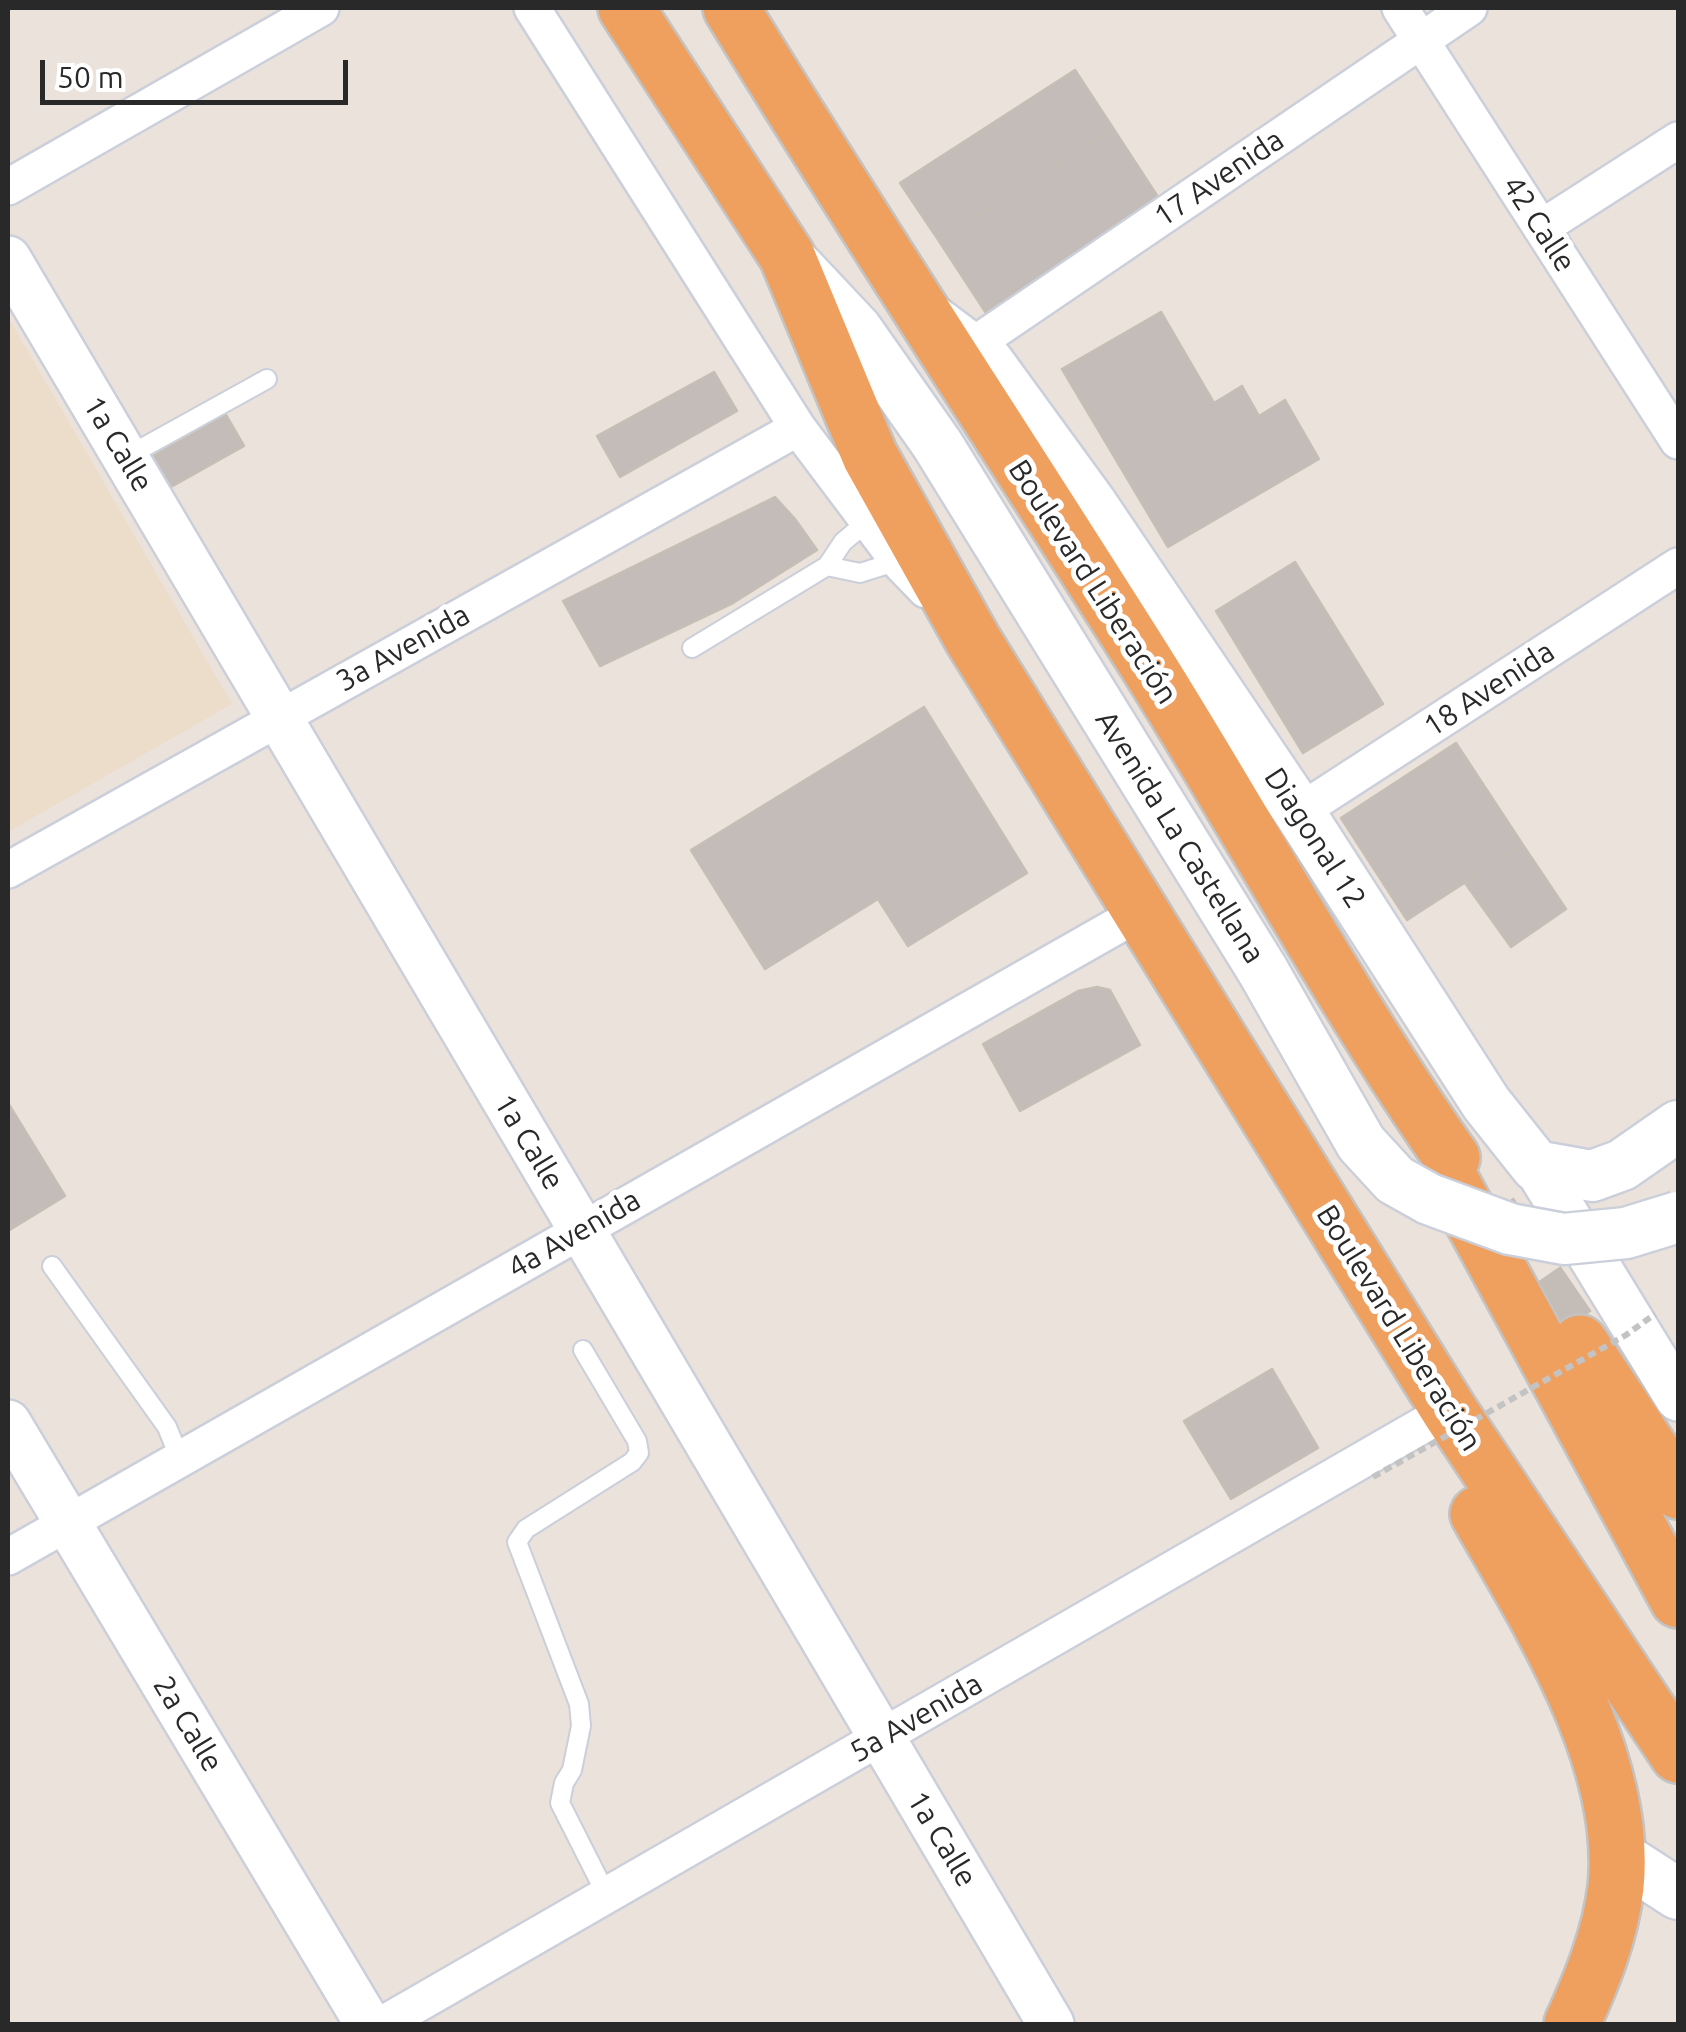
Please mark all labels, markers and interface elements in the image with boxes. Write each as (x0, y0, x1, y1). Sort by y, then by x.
scale bar (45, 40, 352, 102)
text: 50 m (57, 60, 124, 94)
street label: 17 Avenida (1147, 122, 1291, 234)
street label: 42 Calle (1495, 169, 1583, 279)
street label: 1a Calle (75, 390, 161, 498)
street label: Boulevard Liberación (1001, 453, 1185, 711)
street label: 3a Avenida (330, 597, 476, 699)
street label: 18 Avenida (1417, 634, 1561, 744)
street label: Avenida La Castellana (1088, 704, 1272, 970)
street label: Diagonal 12 (1256, 761, 1374, 915)
street label: 1a Calle (486, 1088, 572, 1196)
street label: 4a Avenida (501, 1182, 647, 1286)
street label: Boulevard Liberación (1309, 1198, 1489, 1458)
street label: 5a Avenida (843, 1666, 989, 1770)
street label: 2a Calle (145, 1670, 231, 1778)
street label: 1a Calle (899, 1785, 985, 1893)

